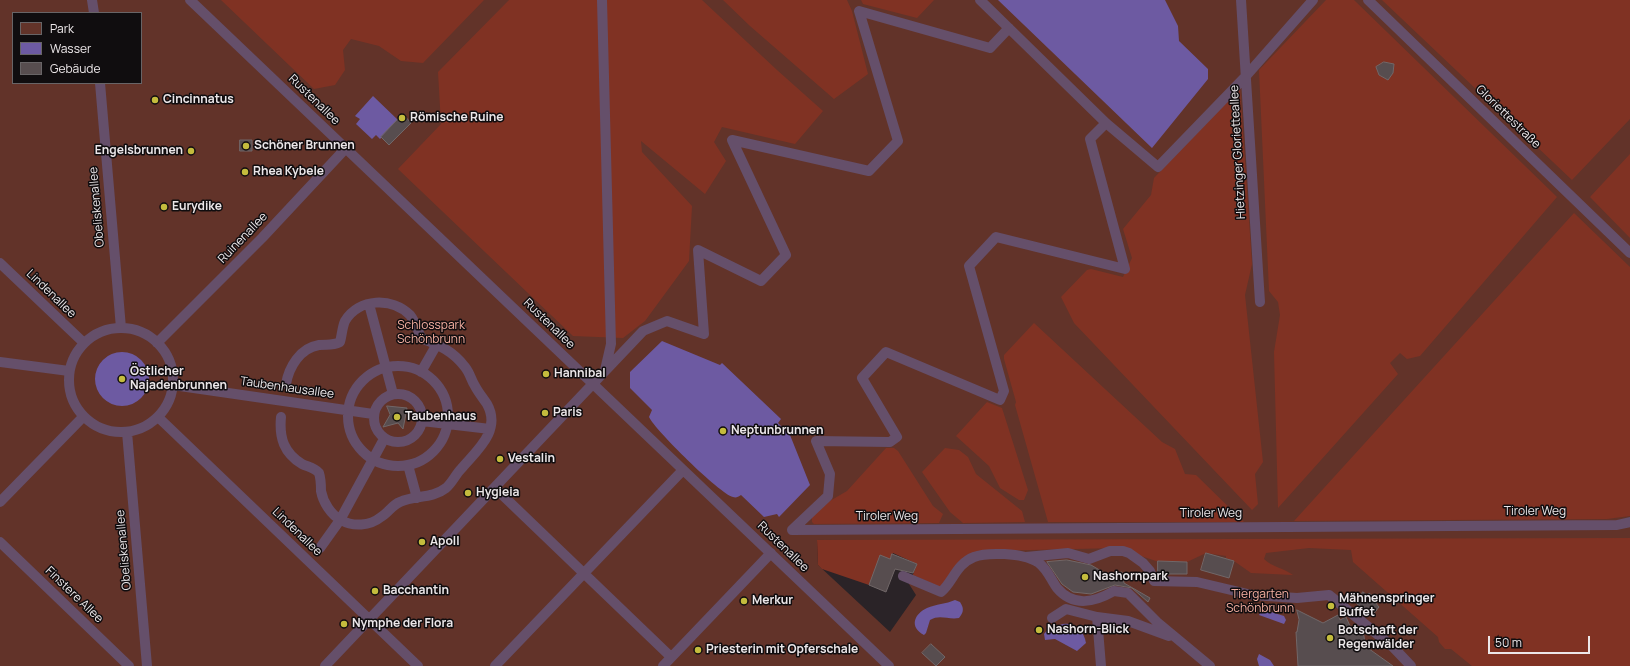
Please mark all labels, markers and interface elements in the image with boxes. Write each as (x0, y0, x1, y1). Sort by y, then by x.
legend (12, 12, 142, 84)
text: Park (50, 20, 74, 37)
text: Wasser (50, 40, 91, 57)
text: Gebäude (50, 60, 101, 77)
street label: Rustenallee (285, 72, 343, 128)
street label: Gloriettestraße (1473, 82, 1543, 152)
street label: Hietzinger Glorietteallee (1227, 84, 1249, 220)
place label: Cincinnatus (163, 93, 234, 107)
marker: Cincinnatus (150, 95, 160, 105)
place label: Römische Ruine (410, 111, 503, 125)
marker: Römische Ruine (397, 113, 407, 123)
place label: Schöner Brunnen (254, 139, 355, 153)
marker: Schöner Brunnen (241, 141, 251, 151)
place label: Engelsbrunnen (95, 144, 183, 158)
marker: Engelsbrunnen (186, 146, 196, 156)
place label: Rhea Kybele (253, 165, 324, 179)
street label: Obeliskenallee (86, 166, 108, 248)
marker: Rhea Kybele (240, 167, 250, 177)
place label: Eurydike (172, 200, 222, 214)
marker: Eurydike (159, 202, 169, 212)
street label: Ruinenallee (215, 210, 271, 266)
street label: Lindenallee (23, 267, 79, 321)
street label: Rustenallee (520, 296, 578, 352)
park label: Schlosspark Schönbrunn (397, 319, 465, 347)
place label: Östlicher Najadenbrunnen (130, 365, 227, 393)
place label: Hannibal (554, 367, 606, 381)
marker: Hannibal (541, 369, 551, 379)
marker: Östlicher Najadenbrunnen (117, 374, 127, 384)
street label: Taubenhausallee (239, 374, 335, 402)
place label: Paris (553, 406, 582, 420)
marker: Paris (540, 408, 550, 418)
place label: Taubenhaus (405, 410, 476, 424)
marker: Taubenhaus (392, 412, 402, 422)
place label: Neptunbrunnen (731, 424, 823, 438)
marker: Neptunbrunnen (718, 426, 728, 436)
place label: Vestalin (508, 452, 555, 466)
marker: Vestalin (495, 454, 505, 464)
place label: Hygieia (476, 486, 519, 500)
marker: Hygieia (463, 488, 473, 498)
street label: Lindenallee (269, 505, 325, 559)
street label: Tiroler Weg (1504, 505, 1566, 519)
street label: Tiroler Weg (1180, 507, 1242, 521)
street label: Obeliskenallee (113, 509, 135, 591)
street label: Tiroler Weg (856, 510, 918, 524)
street label: Rustenallee (754, 519, 812, 575)
place label: Apoll (430, 535, 460, 549)
marker: Apoll (417, 537, 427, 547)
street label: Finstere Allee (42, 564, 106, 626)
place label: Nashornpark (1093, 570, 1168, 584)
marker: Nashornpark (1080, 572, 1090, 582)
place label: Bacchantin (383, 584, 449, 598)
marker: Bacchantin (370, 586, 380, 596)
park label: Tiergarten Schönbrunn (1226, 588, 1294, 616)
place label: Mähnenspringer Buffet (1339, 592, 1435, 620)
place label: Merkur (752, 594, 793, 608)
marker: Merkur (739, 596, 749, 606)
marker: Mähnenspringer Buffet (1326, 601, 1336, 611)
place label: Nymphe der Flora (352, 617, 453, 631)
marker: Nymphe der Flora (339, 619, 349, 629)
place label: Nashorn-Blick (1047, 623, 1129, 637)
place label: Botschaft der Regenwälder (1338, 624, 1418, 652)
marker: Nashorn-Blick (1034, 625, 1044, 635)
scale bar (1490, 628, 1592, 654)
marker: Botschaft der Regenwälder (1325, 633, 1335, 643)
text: 50 m (1495, 634, 1522, 651)
place label: Priesterin mit Opferschale (706, 643, 858, 657)
marker: Priesterin mit Opferschale (693, 645, 703, 655)

